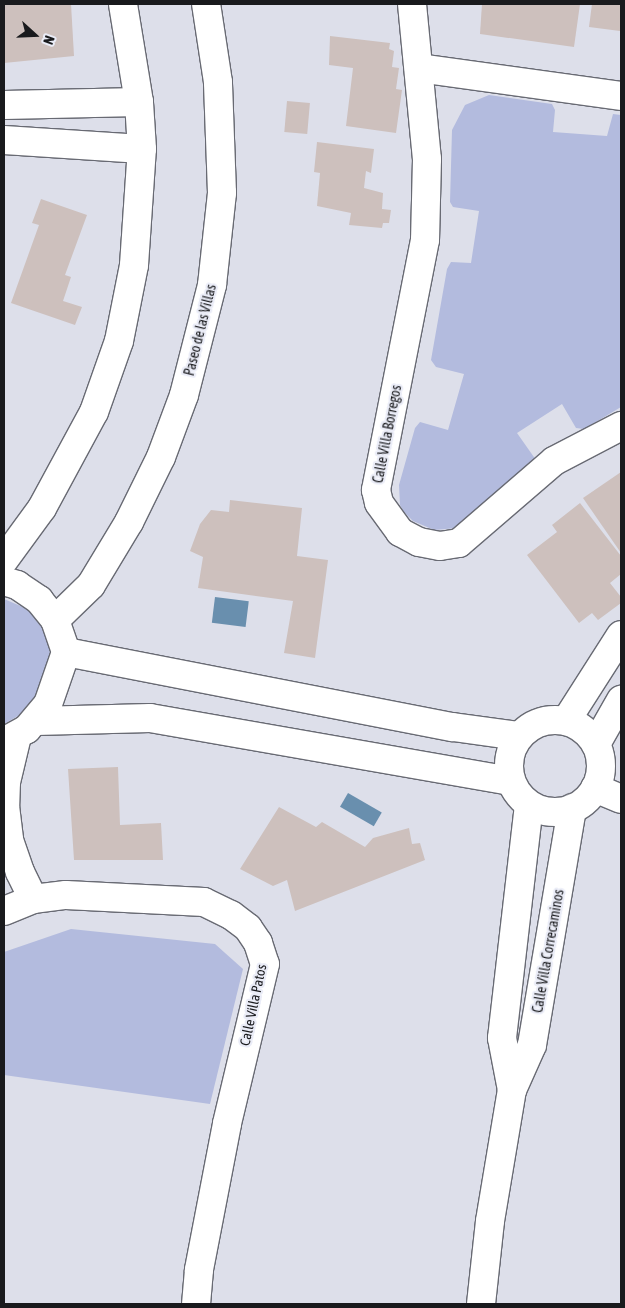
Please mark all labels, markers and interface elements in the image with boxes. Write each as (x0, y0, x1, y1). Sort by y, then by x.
north arrow (10, 10, 60, 60)
text: N (40, 34, 58, 47)
street label: Paseo de las Villas (181, 282, 219, 378)
street label: Calle Villa Borregos (369, 384, 405, 484)
street label: Calle Villa Correcaminos (529, 888, 567, 1014)
street label: Calle Villa Patos (236, 963, 270, 1047)

